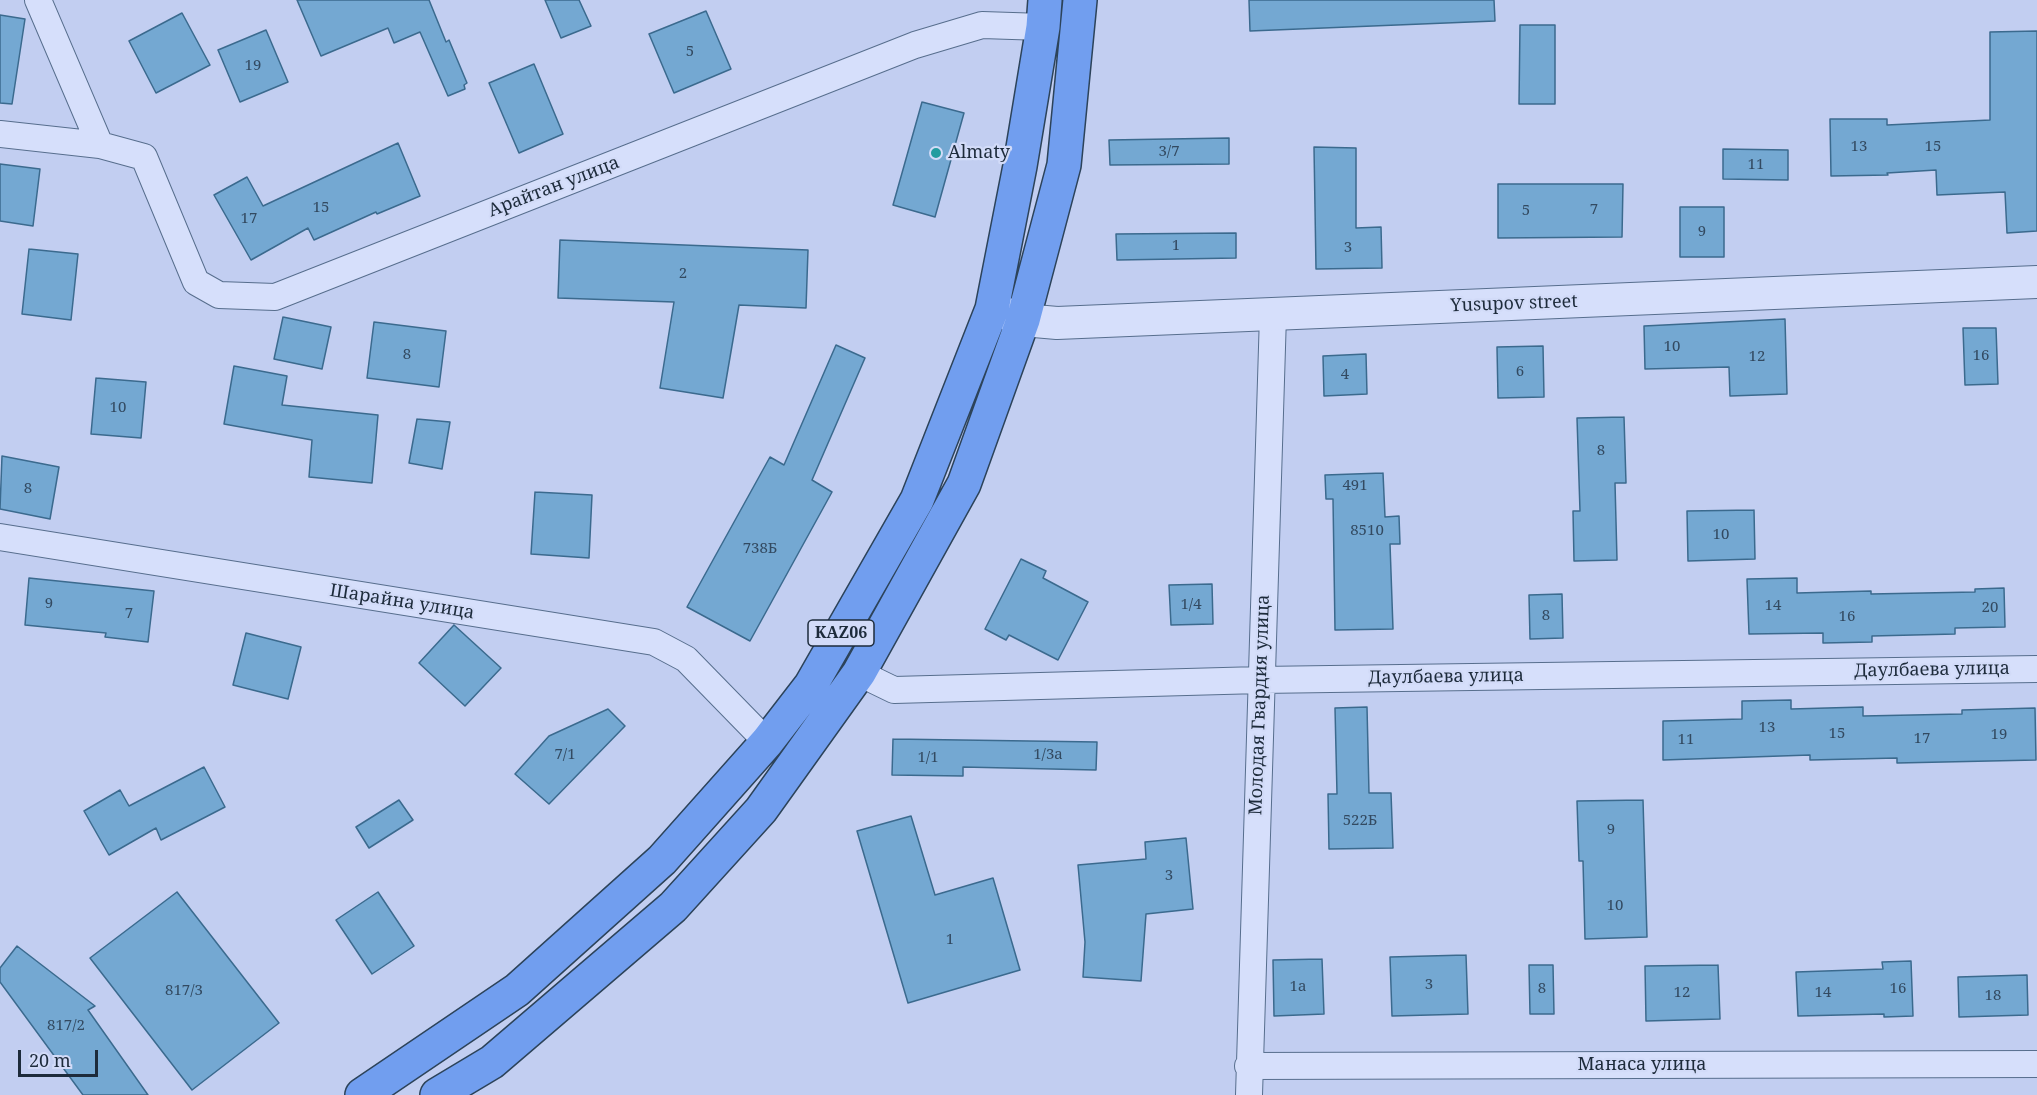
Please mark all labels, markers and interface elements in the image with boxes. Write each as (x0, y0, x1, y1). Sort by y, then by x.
house number: 5 (686, 43, 694, 61)
house number: 19 (245, 57, 261, 75)
house number: 13 (1851, 138, 1867, 156)
house number: 15 (1925, 138, 1941, 156)
place label: Almaty (948, 142, 1010, 164)
house number: 3/7 (1158, 143, 1180, 161)
marker: Almaty (929, 146, 943, 160)
street label: Арайтан улица (485, 152, 623, 222)
house number: 11 (1748, 156, 1764, 174)
house number: 15 (313, 199, 329, 217)
house number: 7 (1590, 201, 1598, 219)
house number: 5 (1522, 202, 1530, 220)
house number: 17 (241, 210, 257, 228)
house number: 9 (1698, 223, 1706, 241)
house number: 1 (1172, 237, 1180, 255)
house number: 3 (1344, 239, 1352, 257)
house number: 2 (679, 265, 687, 283)
street label: Yusupov street (1450, 291, 1578, 317)
house number: 10 (1664, 338, 1680, 356)
house number: 8 (403, 346, 411, 364)
house number: 16 (1973, 347, 1989, 365)
house number: 12 (1749, 348, 1765, 366)
house number: 6 (1516, 363, 1524, 381)
house number: 4 (1341, 366, 1349, 384)
house number: 10 (110, 399, 126, 417)
house number: 8 (1597, 442, 1605, 460)
house number: 491 (1342, 477, 1368, 495)
house number: 8 (24, 480, 32, 498)
house number: 8510 (1350, 522, 1384, 540)
house number: 10 (1713, 526, 1729, 544)
house number: 738Б (743, 540, 777, 558)
street label: Шарайна улица (328, 580, 476, 624)
street label: Молодая Гвардия улица (1245, 594, 1275, 816)
house number: 9 (45, 595, 53, 613)
house number: 1/4 (1180, 596, 1202, 614)
house number: 14 (1765, 597, 1781, 615)
house number: 20 (1982, 599, 1998, 617)
house number: 7 (125, 605, 133, 623)
house number: 8 (1542, 607, 1550, 625)
house number: 16 (1839, 608, 1855, 626)
road number: KАZ06 (808, 620, 874, 646)
street label: Даулбаева улица (1854, 658, 2010, 682)
street label: Даулбаева улица (1368, 665, 1524, 689)
house number: 13 (1759, 719, 1775, 737)
house number: 15 (1829, 725, 1845, 743)
house number: 19 (1991, 726, 2007, 744)
house number: 17 (1914, 730, 1930, 748)
house number: 11 (1678, 731, 1694, 749)
house number: 7/1 (554, 746, 576, 764)
house number: 1/3а (1033, 746, 1063, 764)
house number: 1/1 (917, 749, 939, 767)
house number: 522Б (1343, 812, 1377, 830)
house number: 9 (1607, 821, 1615, 839)
house number: 3 (1165, 867, 1173, 885)
house number: 10 (1607, 897, 1623, 915)
house number: 1 (946, 931, 954, 949)
house number: 3 (1425, 976, 1433, 994)
house number: 1а (1290, 978, 1306, 996)
house number: 8 (1538, 980, 1546, 998)
house number: 16 (1890, 980, 1906, 998)
house number: 817/3 (165, 982, 203, 1000)
house number: 12 (1674, 984, 1690, 1002)
house number: 14 (1815, 984, 1831, 1002)
house number: 18 (1985, 987, 2001, 1005)
house number: 817/2 (47, 1017, 85, 1035)
scale bar (21, 1038, 100, 1076)
text: 20 m (29, 1048, 71, 1072)
street label: Манаса улица (1577, 1054, 1707, 1076)

